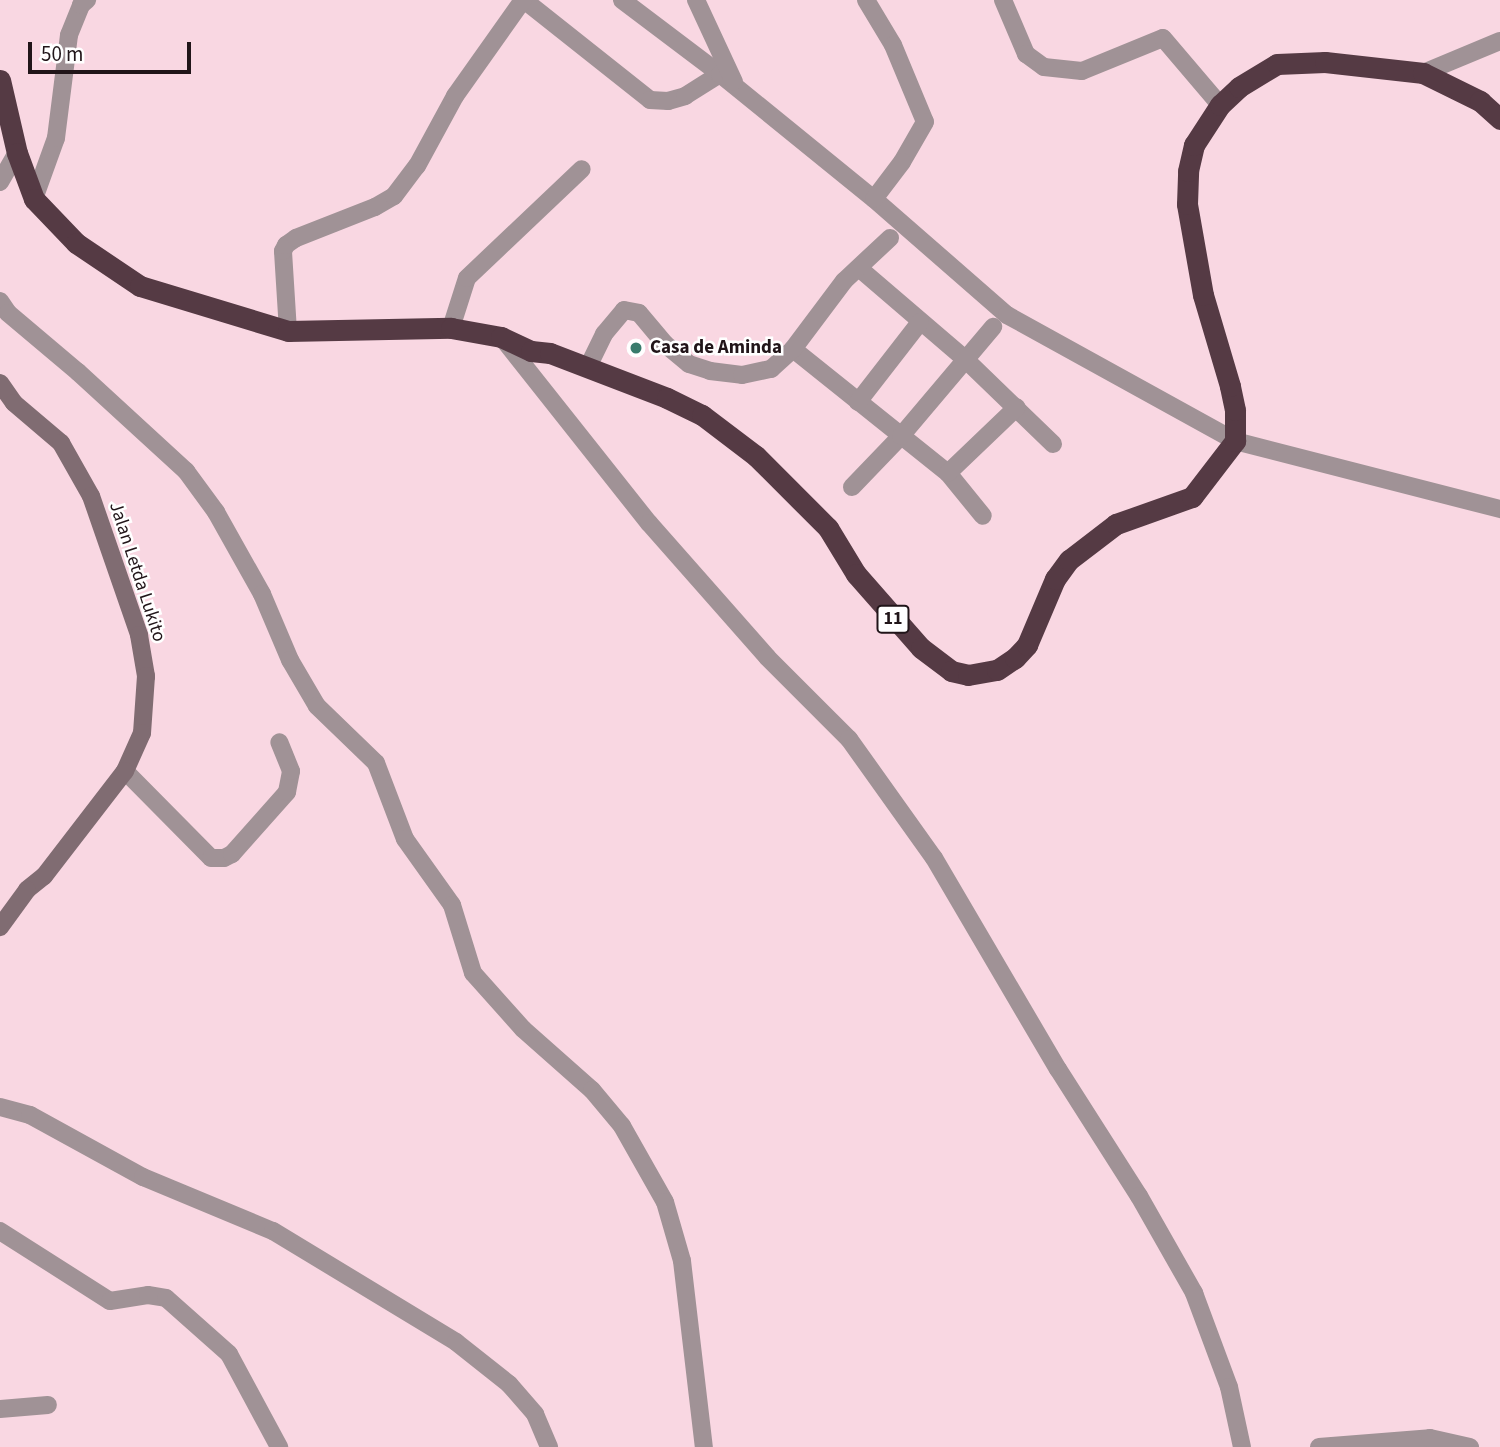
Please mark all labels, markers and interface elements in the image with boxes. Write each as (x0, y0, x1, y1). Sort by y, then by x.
scale bar (32, 28, 194, 72)
text: 50 m (41, 39, 83, 69)
place label: Casa de Aminda (650, 337, 782, 359)
marker: Casa de Aminda (628, 340, 644, 356)
street label: Jalan Letda Lukito (104, 499, 170, 645)
road number: 11 (876, 604, 910, 634)

